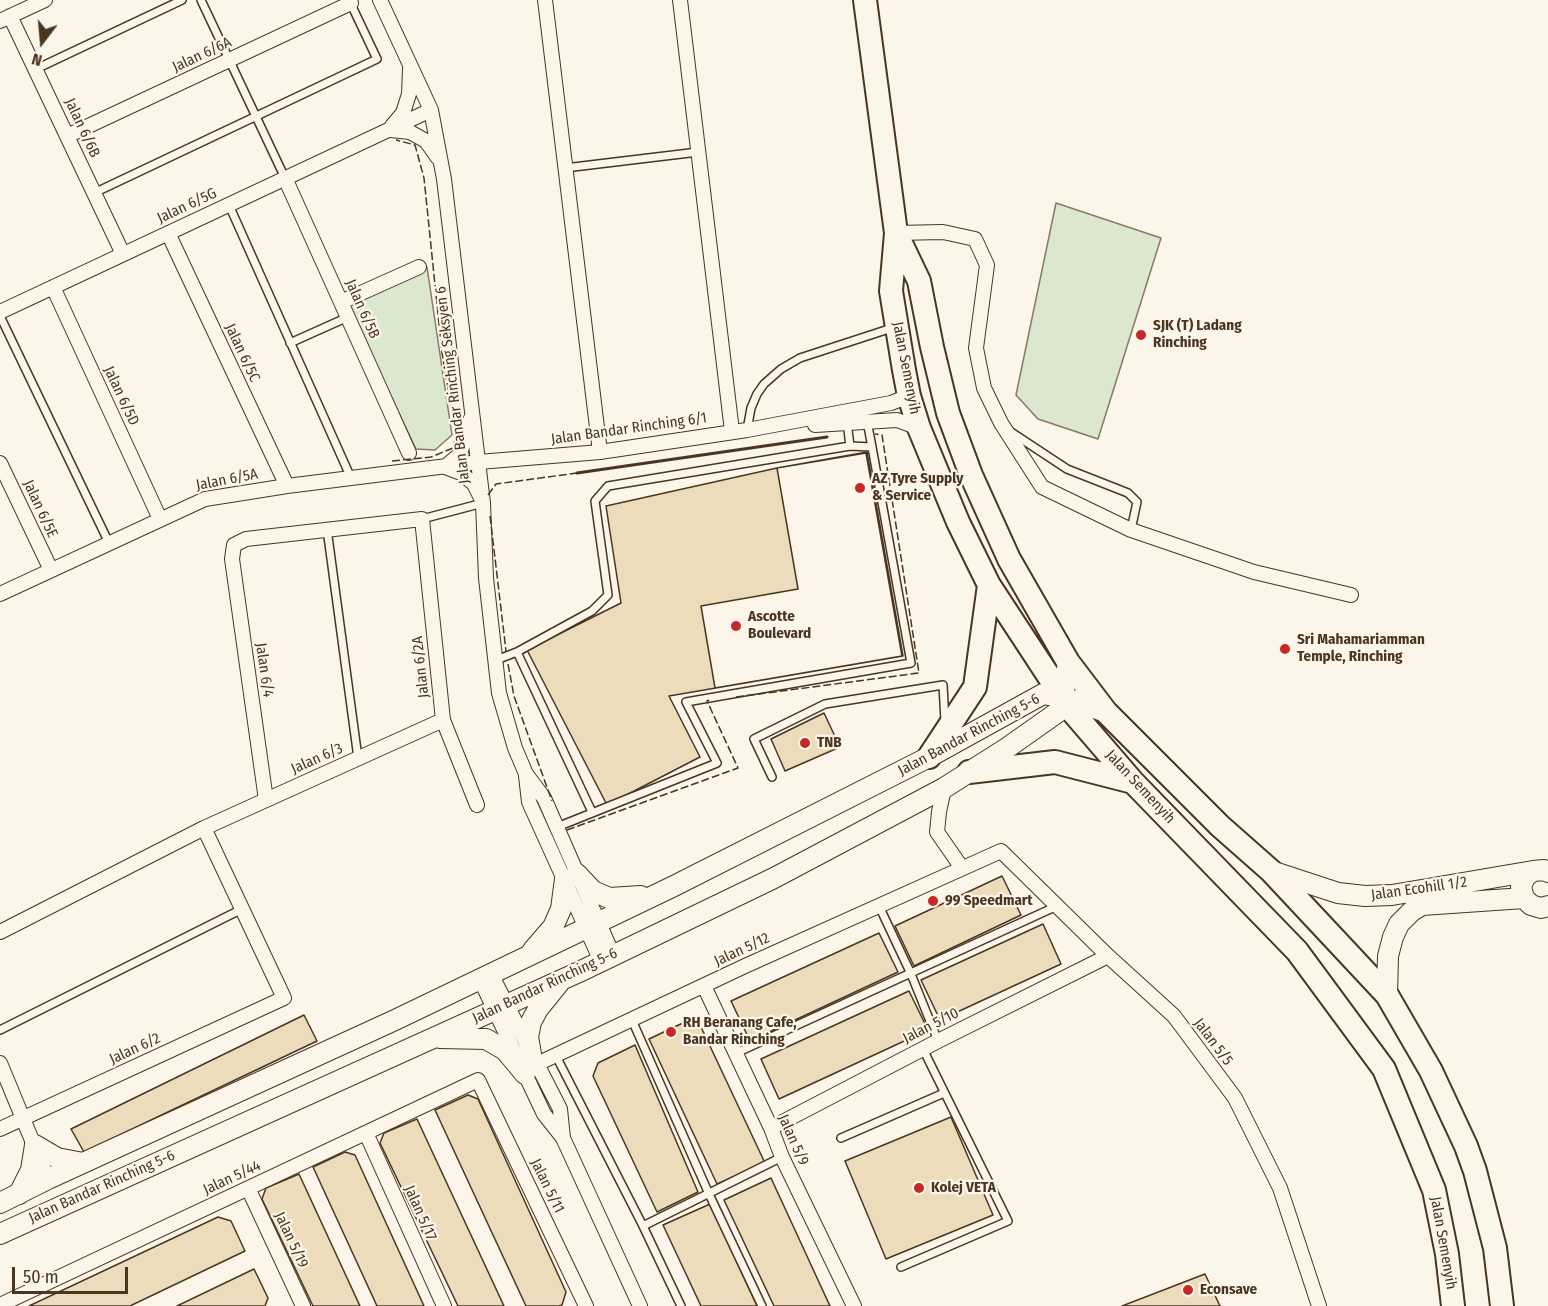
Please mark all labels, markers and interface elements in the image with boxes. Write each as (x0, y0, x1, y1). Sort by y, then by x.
north arrow (12, 12, 72, 72)
street label: Jalan 6/6A (170, 34, 234, 76)
text: N (30, 49, 44, 70)
street label: Jalan 6/6B (60, 96, 104, 160)
street label: Jalan 6/5G (155, 184, 219, 228)
street label: Jalan 6/5B (341, 277, 383, 341)
street label: Jalan Bandar Rinching Seksyen 6 (432, 285, 474, 485)
place label: SJK (T) Ladang Rinching (1153, 317, 1242, 352)
street label: Jalan Semenyih (888, 320, 924, 416)
street label: Jalan 6/5C (221, 321, 263, 385)
marker: SJK (T) Ladang Rinching (1134, 328, 1148, 342)
street label: Jalan 6/5D (99, 363, 143, 429)
street label: Jalan Bandar Rinching 6/1 (550, 409, 708, 449)
street label: Jalan 6/5A (195, 465, 259, 495)
place label: AZ Tyre Supply & Service (872, 470, 963, 505)
street label: Jalan 6/5E (19, 477, 61, 541)
marker: AZ Tyre Supply & Service (853, 481, 867, 495)
place label: Ascotte Boulevard (748, 608, 811, 643)
marker: Ascotte Boulevard (729, 619, 743, 633)
place label: Sri Mahamariamman Temple, Rinching (1297, 631, 1425, 666)
street label: Jalan 6/2A (409, 635, 433, 699)
street label: Jalan 6/4 (251, 642, 277, 698)
marker: Sri Mahamariamman Temple, Rinching (1278, 642, 1292, 656)
street label: Jalan Bandar Rinching 5-6 (895, 690, 1043, 780)
place label: TNB (817, 734, 842, 752)
marker: TNB (798, 736, 812, 750)
street label: Jalan 6/3 (288, 740, 346, 778)
street label: Jalan Semenyih (1101, 747, 1179, 827)
street label: Jalan Ecohill 1/2 (1370, 873, 1468, 905)
place label: 99 Speedmart (945, 892, 1033, 910)
marker: 99 Speedmart (926, 894, 940, 908)
street label: Jalan 5/12 (711, 929, 773, 971)
street label: Jalan Bandar Rinching 5-6 (470, 944, 620, 1028)
street label: Jalan 5/10 (900, 1004, 962, 1048)
place label: RH Beranang Cafe, Bandar Rinching (683, 1014, 797, 1049)
street label: Jalan 5/5 (1190, 1015, 1236, 1069)
marker: RH Beranang Cafe, Bandar Rinching (664, 1025, 678, 1039)
street label: Jalan 6/2 (107, 1029, 163, 1069)
street label: Jalan 5/9 (774, 1112, 812, 1168)
street label: Jalan Bandar Rinching 5-6 (26, 1147, 178, 1227)
street label: Jalan 5/11 (526, 1156, 568, 1216)
street label: Jalan 5/44 (200, 1157, 264, 1199)
place label: Kolej VETA (931, 1179, 996, 1197)
marker: Kolej VETA (912, 1181, 926, 1195)
street label: Jalan 5/17 (400, 1183, 440, 1243)
street label: Jalan Semenyih (1426, 1195, 1460, 1291)
street label: Jalan 5/19 (270, 1209, 312, 1271)
scale bar (15, 1255, 130, 1293)
text: 50 m (23, 1266, 59, 1288)
place label: Econsave (1200, 1281, 1257, 1299)
marker: Econsave (1181, 1283, 1195, 1297)

